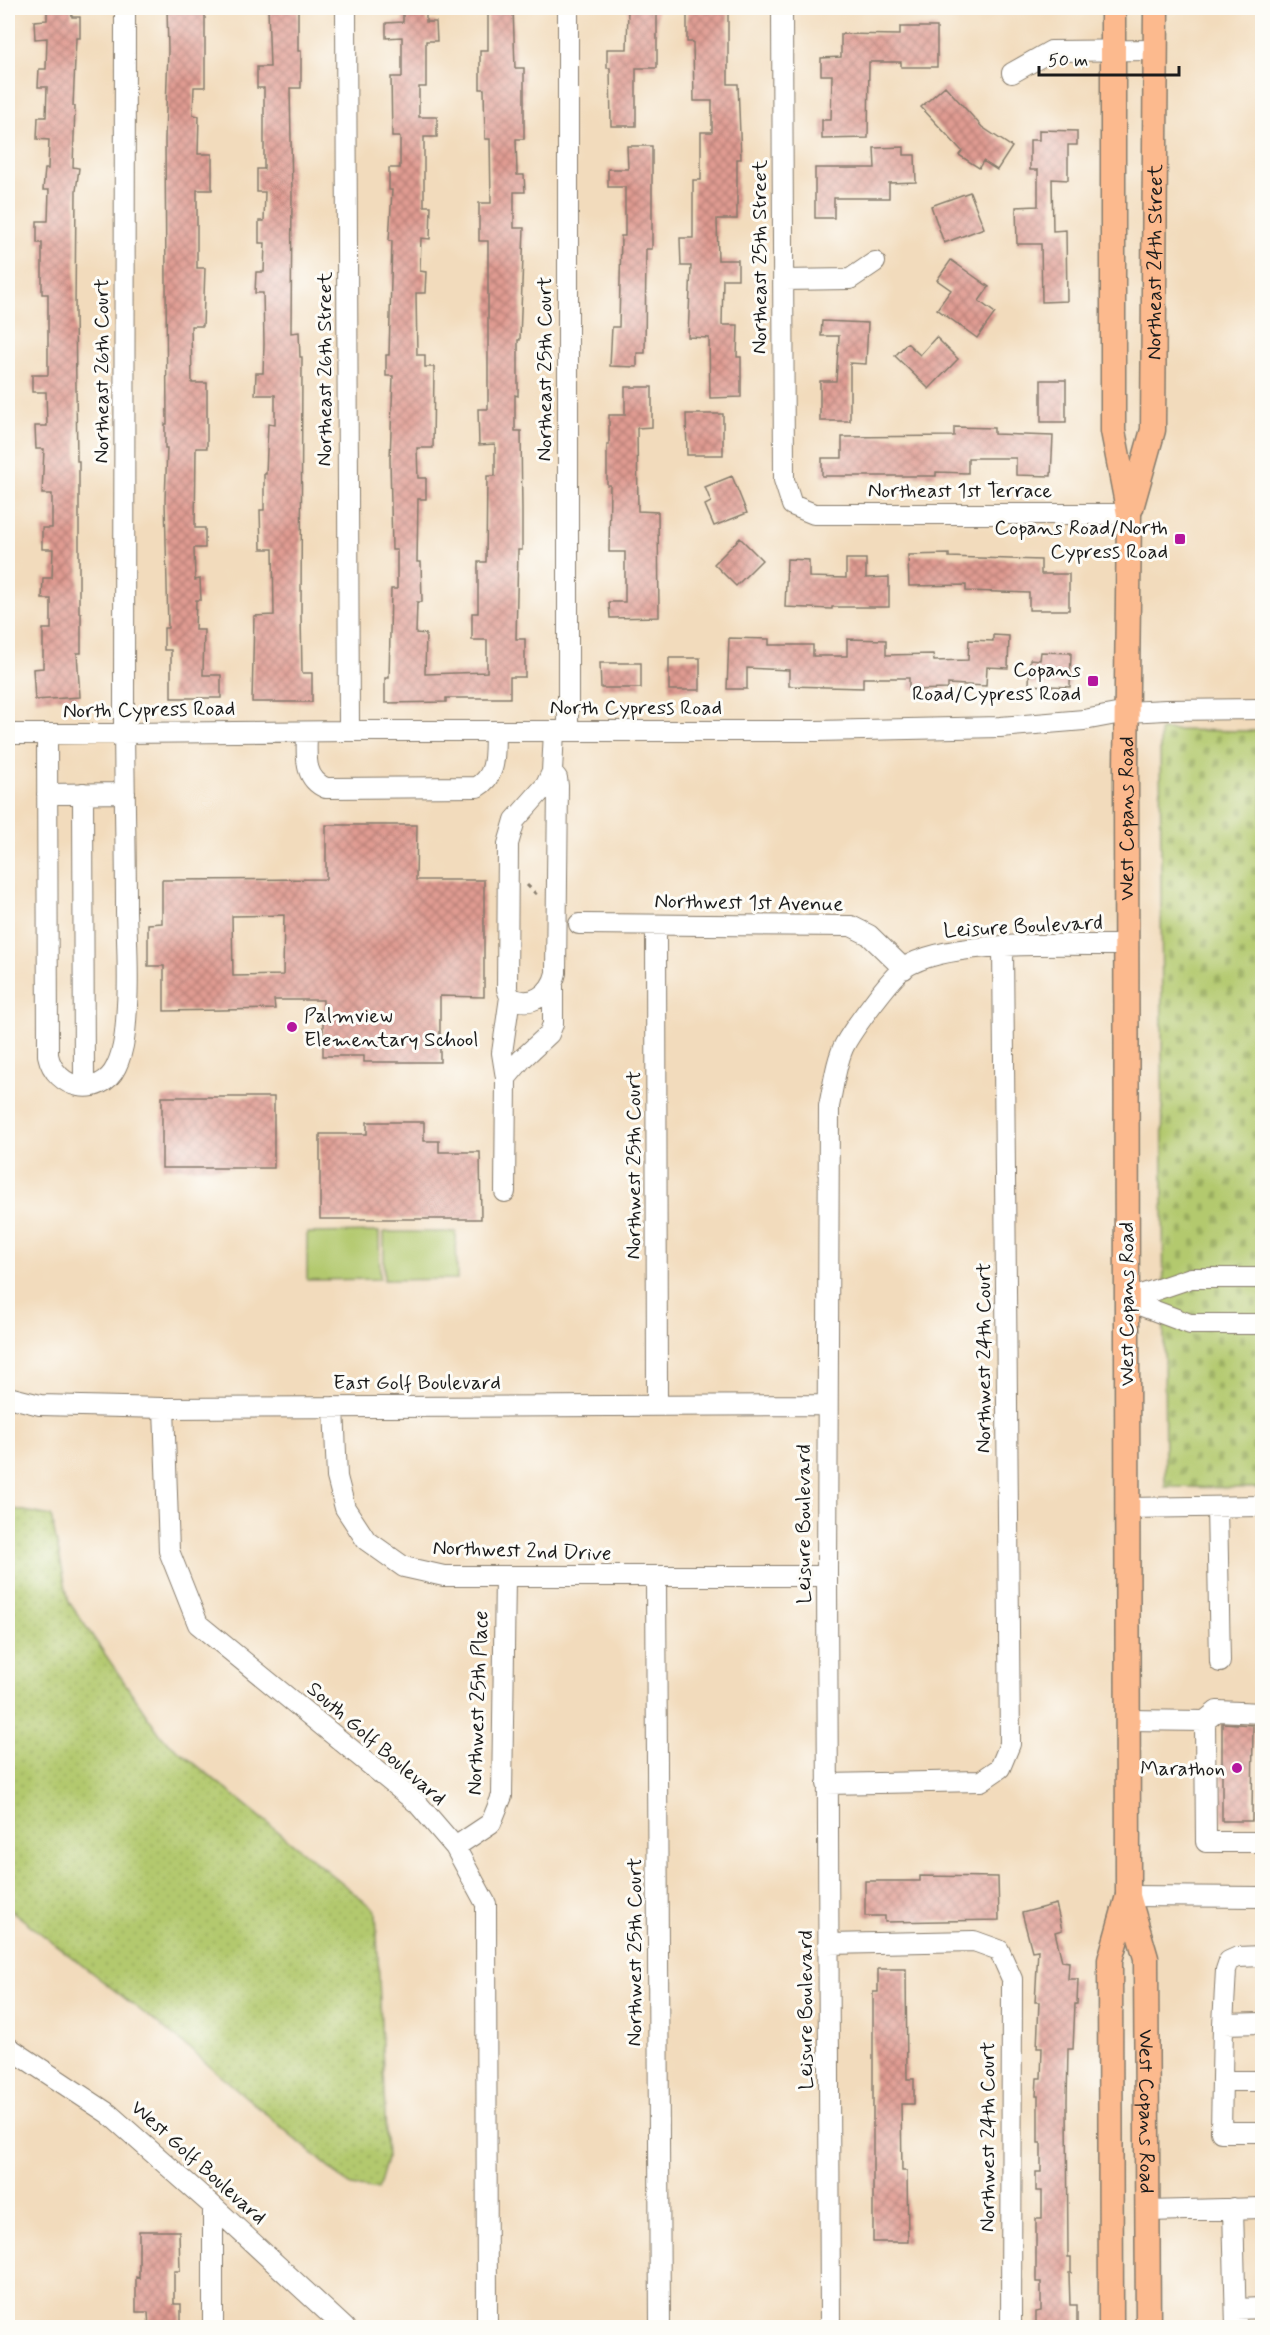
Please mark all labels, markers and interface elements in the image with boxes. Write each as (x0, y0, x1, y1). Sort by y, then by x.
scale bar (1039, 39, 1178, 77)
text: 50 m (1048, 49, 1088, 73)
street label: Northeast 25th Street (746, 159, 774, 354)
street label: Northeast 24th Street (1140, 163, 1170, 360)
street label: Northeast 26th Street (311, 271, 339, 466)
street label: Northeast 25th Court (531, 277, 559, 461)
street label: Northeast 26th Court (88, 278, 116, 464)
street label: Northeast 1st Terrace (868, 477, 1052, 505)
place label: Copans Road/North Cypress Road (994, 514, 1168, 566)
marker: Copans Road/North Cypress Road (1173, 532, 1187, 546)
place label: Copans Road/Cypress Road (912, 656, 1081, 708)
marker: Copans Road/Cypress Road (1086, 674, 1100, 688)
street label: North Cypress Road (63, 694, 235, 726)
street label: North Cypress Road (550, 694, 722, 722)
street label: West Copans Road (1113, 736, 1141, 901)
street label: Northwest 1st Avenue (654, 887, 844, 919)
street label: Leisure Boulevard (943, 909, 1104, 945)
place label: Palmview Elementary School (304, 1002, 479, 1054)
marker: Palmview Elementary School (285, 1020, 299, 1034)
street label: Northwest 25th Court (620, 1070, 648, 1260)
street label: West Copans Road (1113, 1222, 1141, 1386)
street label: Northwest 24th Court (970, 1263, 998, 1453)
street label: East Golf Boulevard (333, 1369, 501, 1397)
street label: Leisure Boulevard (790, 1444, 818, 1604)
street label: Northwest 2nd Drive (432, 1534, 612, 1568)
street label: Northwest 25th Place (461, 1610, 495, 1796)
street label: South Golf Boulevard (301, 1675, 452, 1812)
place label: Marathon (1140, 1755, 1225, 1783)
marker: Marathon (1230, 1761, 1244, 1775)
street label: Northwest 25th Court (621, 1857, 649, 2047)
street label: Leisure Boulevard (792, 1930, 820, 2090)
street label: West Copans Road (1131, 2029, 1160, 2194)
street label: Northwest 24th Court (974, 2042, 1002, 2232)
street label: West Golf Boulevard (124, 2094, 272, 2231)

